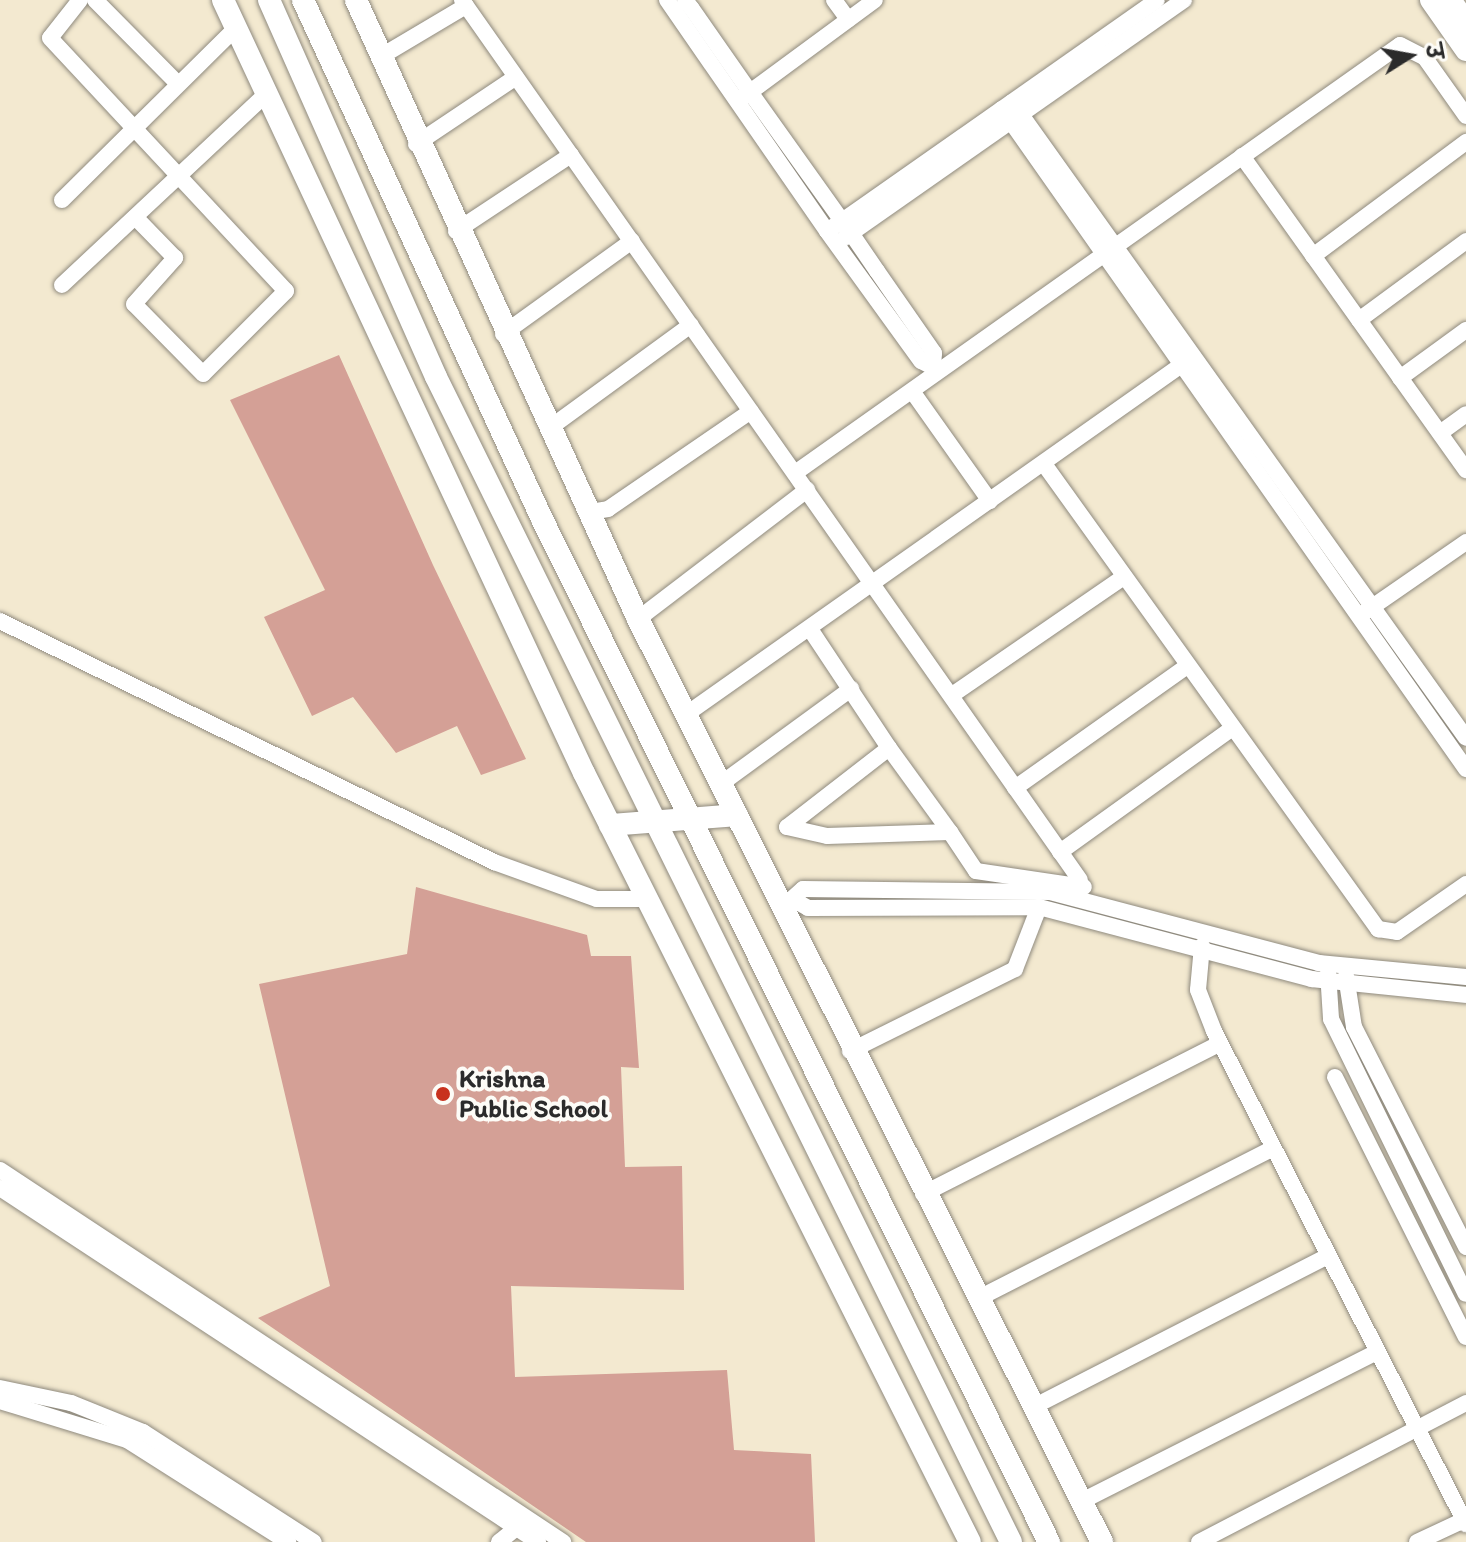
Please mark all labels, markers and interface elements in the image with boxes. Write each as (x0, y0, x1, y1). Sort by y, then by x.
north arrow (1370, 16, 1450, 96)
text: उ (1419, 42, 1449, 61)
place label: Krishna Public School (459, 1063, 608, 1124)
marker: Krishna Public School (434, 1085, 452, 1103)

